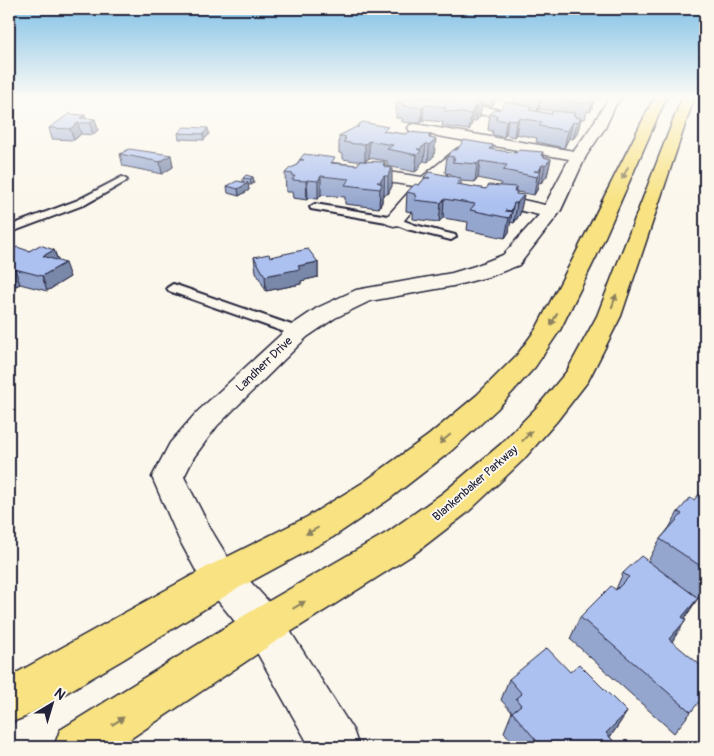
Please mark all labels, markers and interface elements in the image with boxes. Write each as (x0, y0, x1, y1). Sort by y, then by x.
one-way arrow (621, 166, 629, 181)
one-way arrow (611, 293, 618, 308)
one-way arrow (550, 312, 558, 327)
street label: Landherr Drive (233, 334, 296, 395)
one-way arrow (521, 430, 533, 442)
one-way arrow (439, 433, 452, 444)
street label: Blankenbaker Parkway (430, 442, 521, 525)
one-way arrow (305, 527, 318, 536)
one-way arrow (292, 600, 305, 609)
north arrow (28, 678, 78, 728)
text: N (51, 685, 69, 704)
one-way arrow (111, 716, 124, 725)

